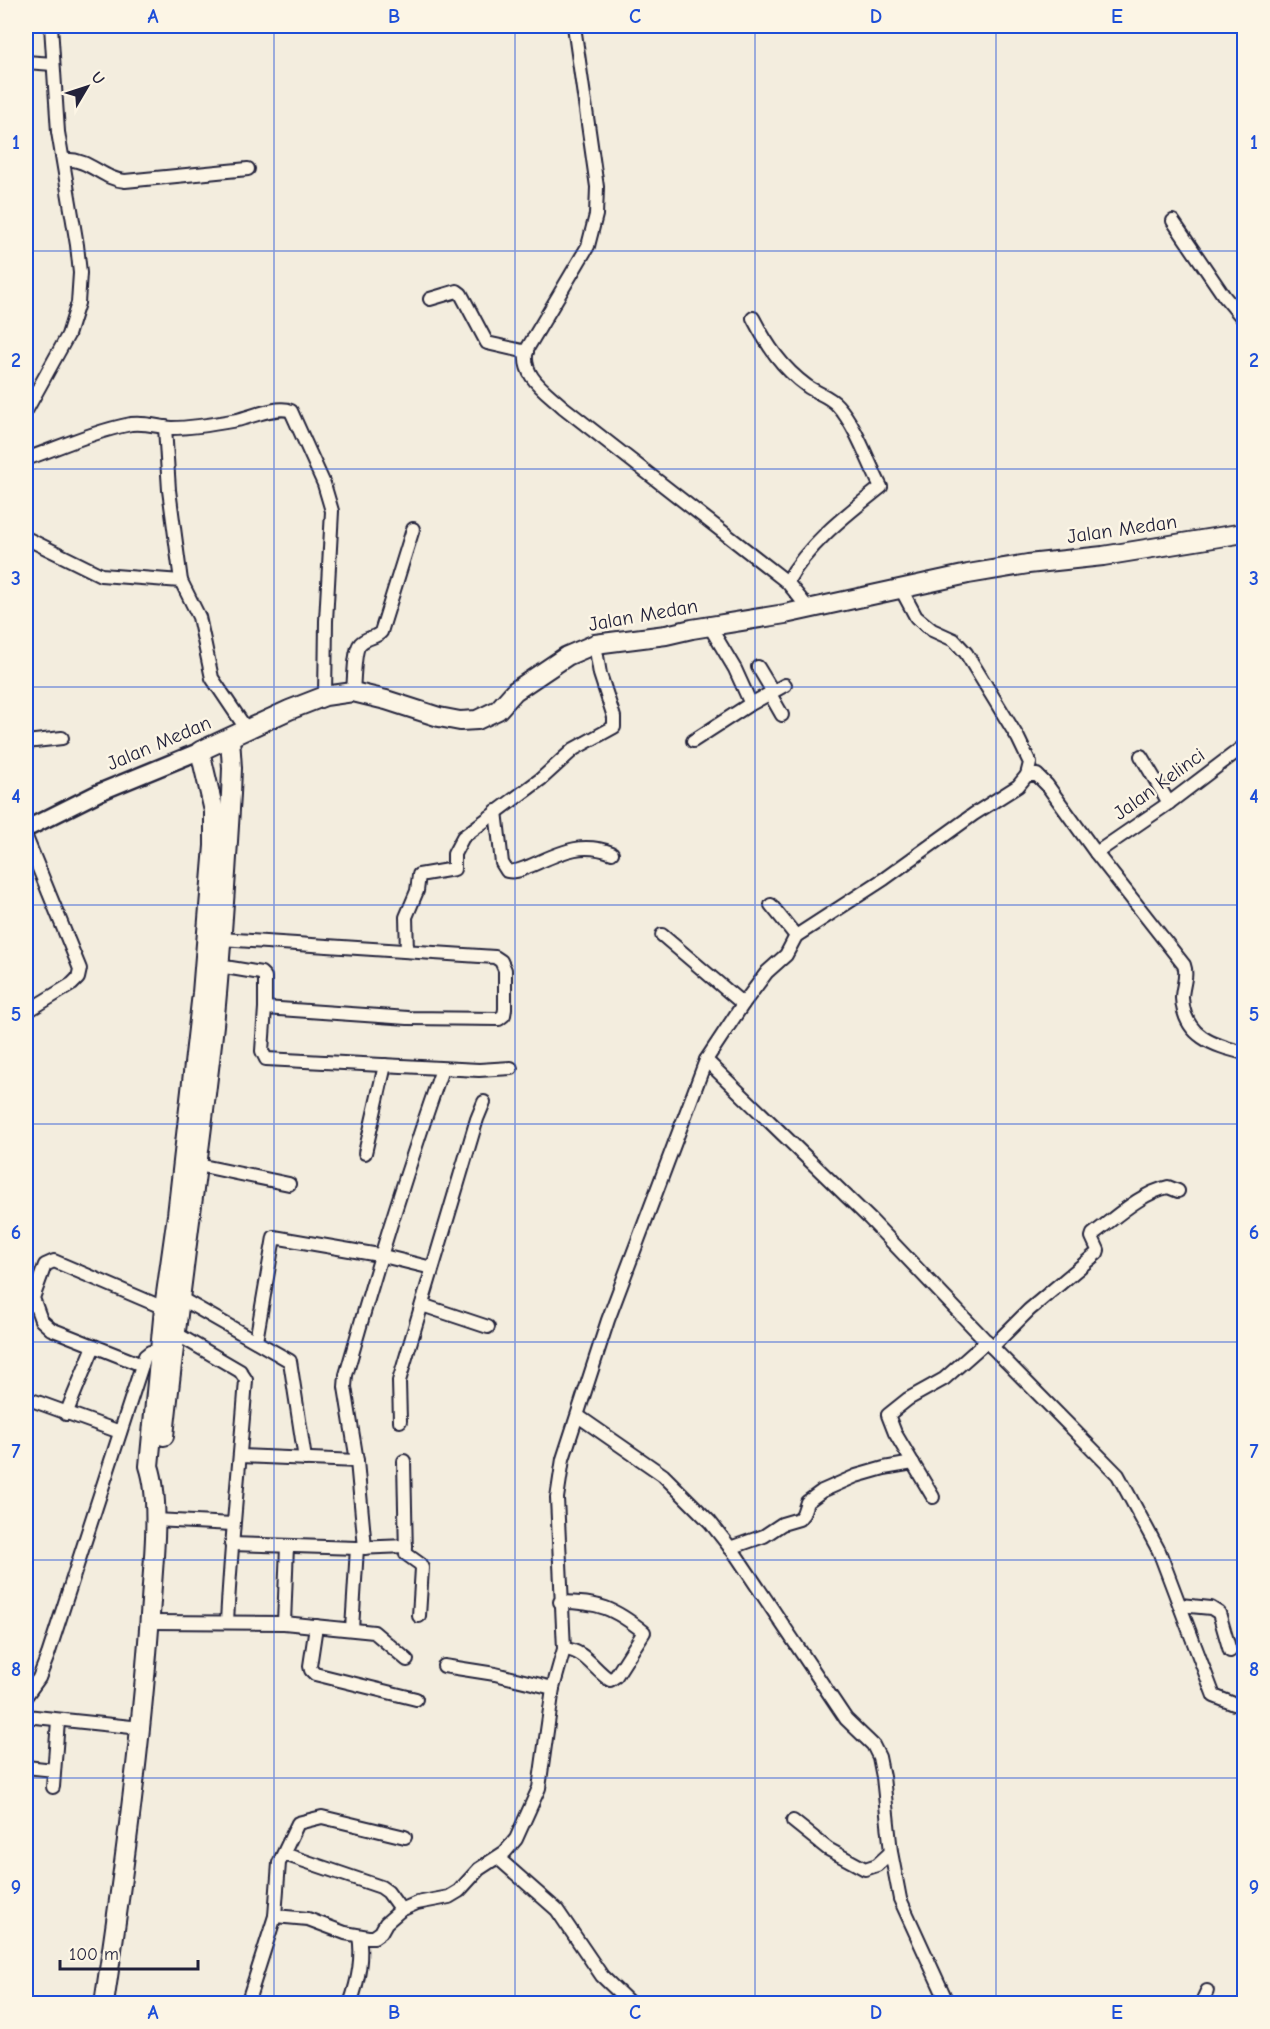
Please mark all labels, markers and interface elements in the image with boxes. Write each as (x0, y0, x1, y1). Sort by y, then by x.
text: A (147, 5, 159, 28)
text: B (388, 5, 400, 28)
text: C (629, 5, 641, 28)
text: D (870, 5, 882, 28)
text: E (1111, 5, 1123, 28)
north arrow (57, 57, 117, 117)
text: U (88, 68, 108, 88)
text: 1 (12, 131, 20, 154)
text: 1 (1250, 131, 1258, 154)
text: 2 (11, 349, 21, 372)
text: 2 (1249, 349, 1259, 372)
street label: Jalan Medan (1066, 510, 1178, 548)
text: 3 (11, 567, 21, 590)
text: 3 (1249, 567, 1259, 590)
street label: Jalan Medan (587, 594, 699, 636)
street label: Jalan Medan (104, 711, 214, 775)
street label: Jalan Kelinci (1109, 743, 1209, 825)
text: 4 (11, 785, 21, 808)
text: 4 (1249, 785, 1259, 808)
text: 5 (11, 1003, 21, 1026)
text: 5 (1249, 1003, 1259, 1026)
text: 6 (11, 1221, 21, 1244)
text: 6 (1249, 1221, 1259, 1244)
text: 7 (12, 1440, 21, 1463)
text: 7 (1250, 1440, 1259, 1463)
text: 8 (11, 1658, 21, 1681)
text: 8 (1249, 1658, 1259, 1681)
text: 9 (11, 1876, 21, 1899)
text: 9 (1249, 1876, 1259, 1899)
scale bar (60, 1933, 198, 1971)
text: 100 m (69, 1944, 119, 1965)
text: A (147, 2001, 159, 2024)
text: B (388, 2001, 400, 2024)
text: C (629, 2001, 641, 2024)
text: D (870, 2001, 882, 2024)
text: E (1111, 2001, 1123, 2024)

